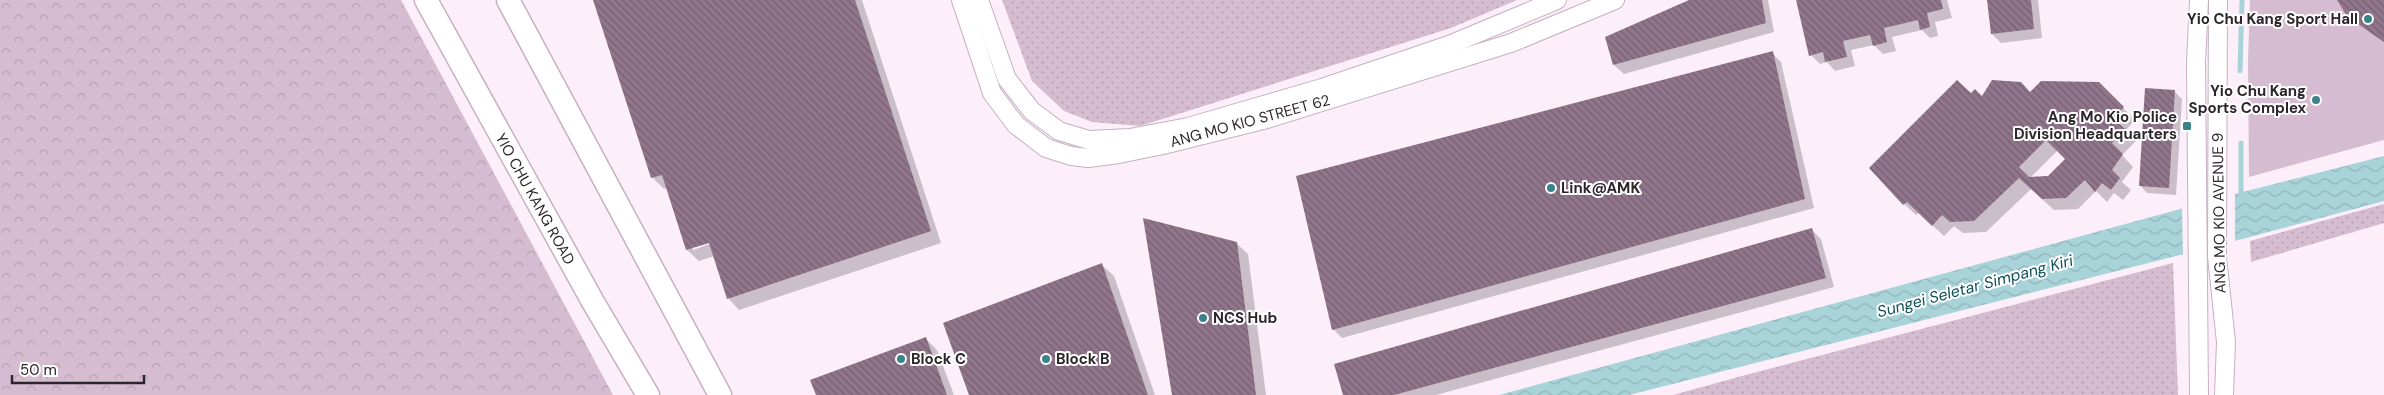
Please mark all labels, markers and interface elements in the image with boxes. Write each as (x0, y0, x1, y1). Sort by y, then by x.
place label: Yio Chu Kang Sport Hall (2187, 9, 2358, 29)
marker: Yio Chu Kang Sport Hall (2362, 13, 2374, 25)
place label: Yio Chu Kang Sports Complex (2189, 81, 2306, 118)
street label: ANG MO KIO STREET 62 (1168, 90, 1332, 152)
marker: Yio Chu Kang Sports Complex (2310, 94, 2322, 106)
place label: Ang Mo Kio Police Division Headquarters (2014, 107, 2177, 144)
marker: Ang Mo Kio Police Division Headquarters (2181, 120, 2193, 132)
street label: YIO CHU KANG ROAD (491, 130, 579, 268)
street label: ANG MO KIO AVENUE 9 (2208, 132, 2230, 294)
place label: Link@AMK (1561, 178, 1640, 198)
marker: Link@AMK (1545, 182, 1557, 194)
water label: Sungei Seletar Simpang Kiri (1875, 249, 2076, 322)
place label: NCS Hub (1213, 308, 1278, 328)
marker: NCS Hub (1197, 312, 1209, 324)
place label: Block C (911, 349, 966, 369)
place label: Block B (1056, 349, 1110, 369)
scale bar (12, 352, 145, 384)
marker: Block C (895, 353, 907, 365)
marker: Block B (1040, 353, 1052, 365)
text: 50 m (20, 360, 57, 380)

